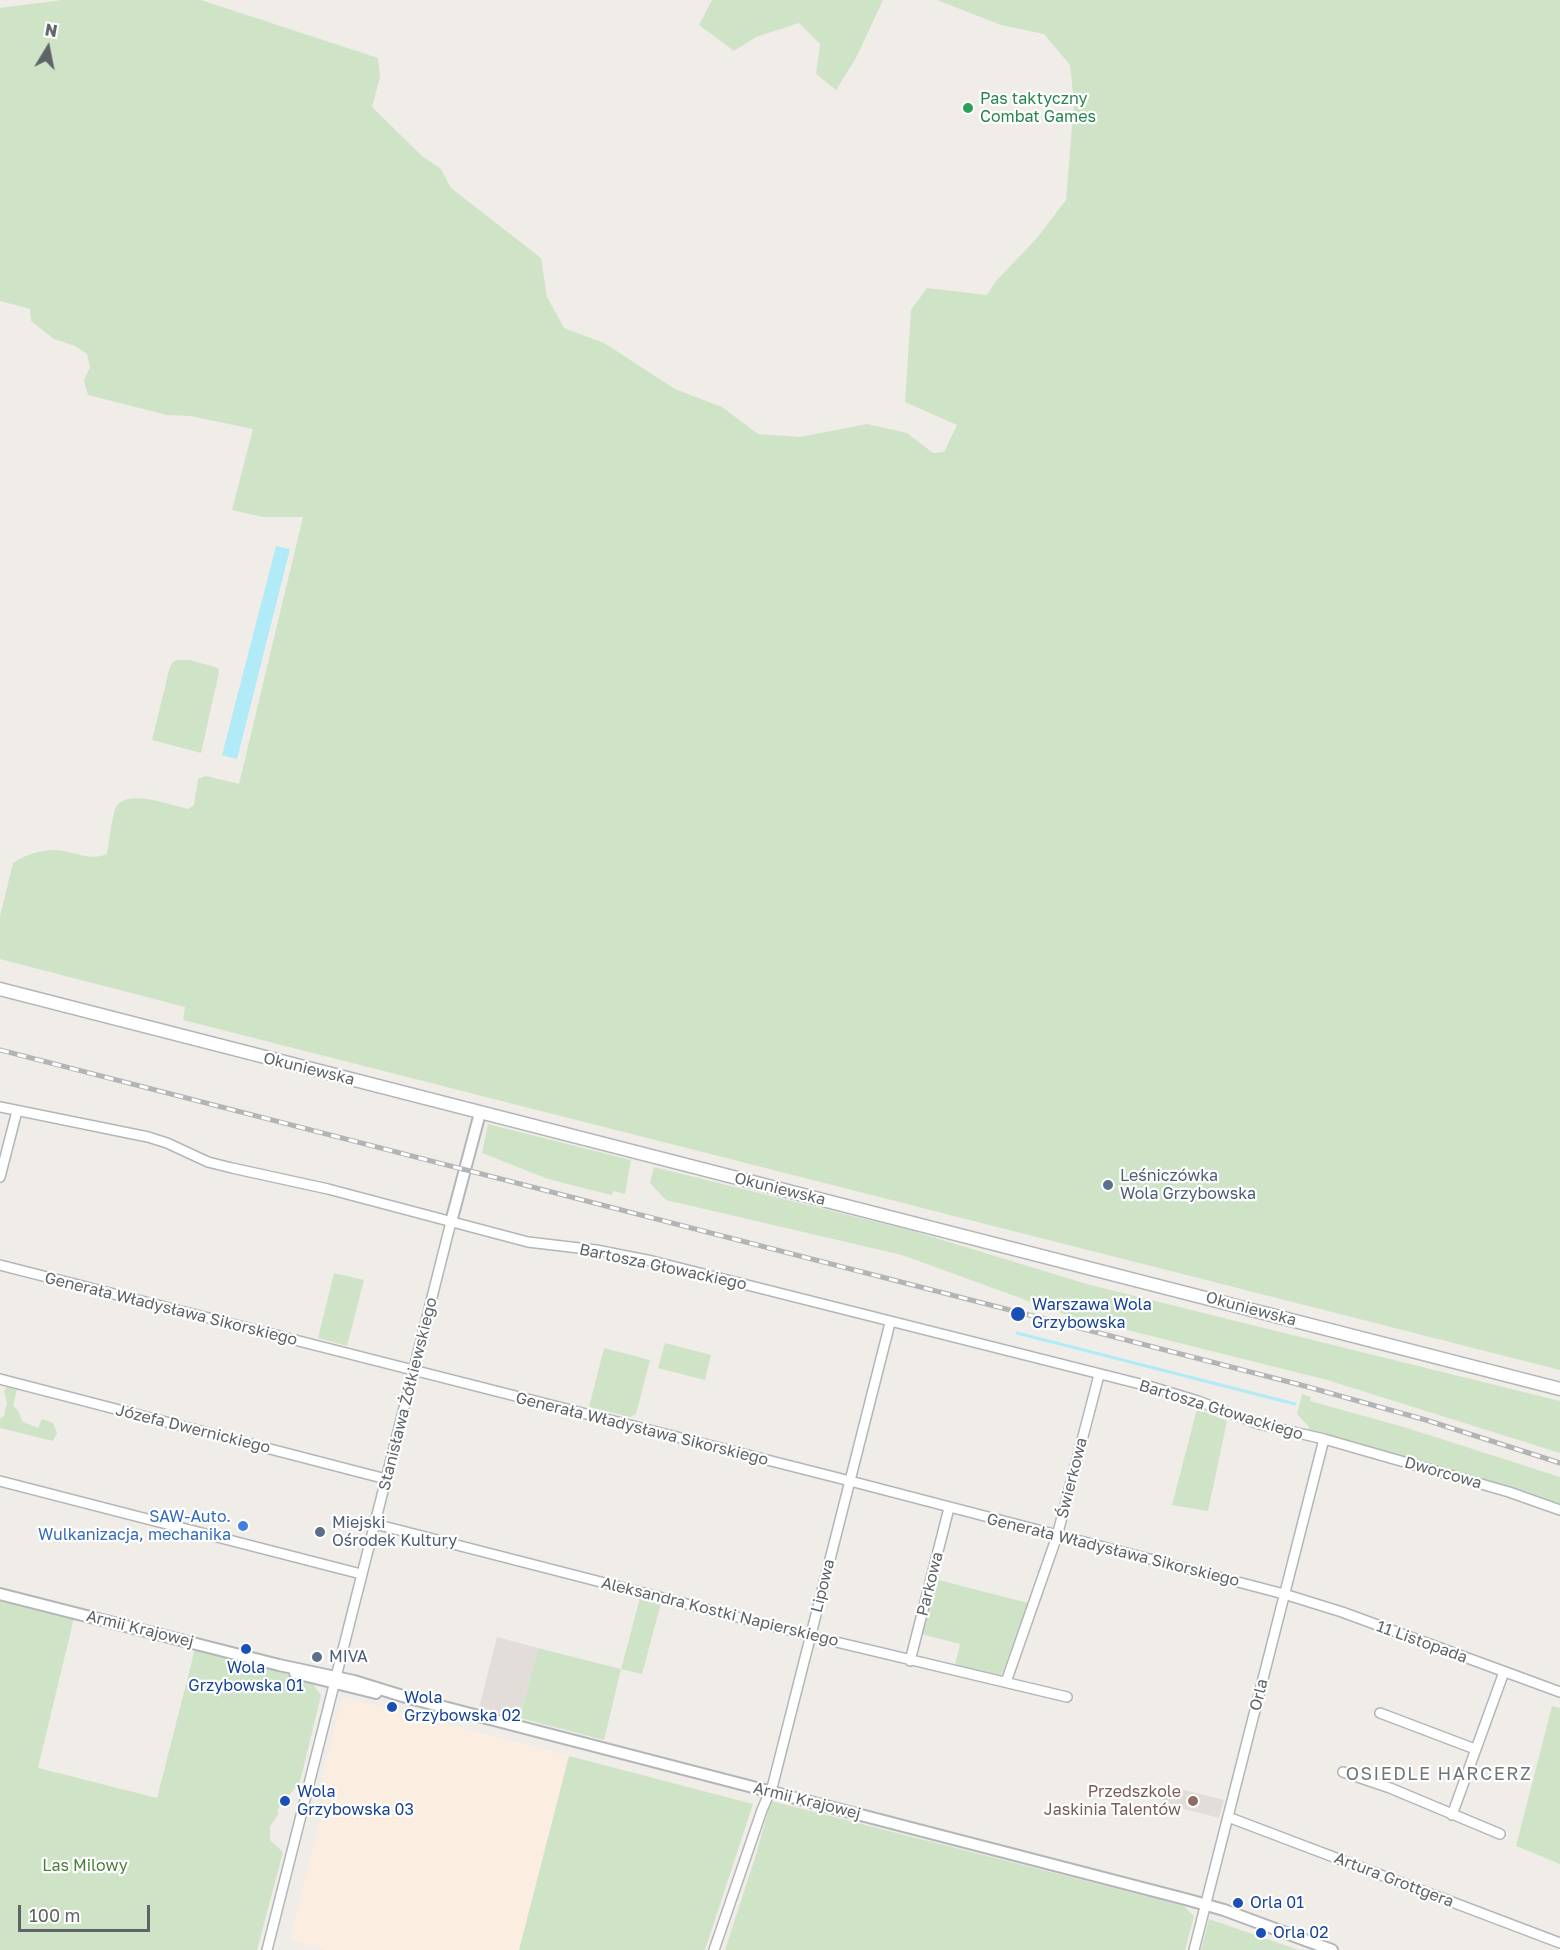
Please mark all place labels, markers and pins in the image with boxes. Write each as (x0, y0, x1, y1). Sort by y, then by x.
place label: Pas taktyczny Combat Games (980, 89, 1096, 127)
marker: Pas taktyczny Combat Games (961, 101, 975, 115)
place label: Leśniczówka Wola Grzybowska (1120, 1166, 1256, 1204)
marker: Leśniczówka Wola Grzybowska (1101, 1178, 1115, 1192)
place label: Warszawa Wola Grzybowska (1032, 1295, 1152, 1333)
marker: Warszawa Wola Grzybowska (1009, 1305, 1027, 1323)
place label: SAW-Auto. Wulkanizacja, mechanika (38, 1507, 231, 1545)
place label: Miejski Ośrodek Kultury (332, 1513, 457, 1551)
marker: SAW-Auto. Wulkanizacja, mechanika (236, 1519, 250, 1533)
marker: Miejski Ośrodek Kultury (313, 1525, 327, 1539)
marker: Wola Grzybowska 01 (239, 1642, 253, 1656)
place label: MIVA (329, 1647, 368, 1667)
marker: MIVA (310, 1650, 324, 1664)
place label: Wola Grzybowska 01 (188, 1658, 304, 1696)
place label: Wola Grzybowska 02 (404, 1688, 521, 1726)
marker: Wola Grzybowska 02 (385, 1700, 399, 1714)
place label: Wola Grzybowska 03 (297, 1782, 414, 1820)
place label: Przedszkole Jaskinia Talentów (1044, 1782, 1181, 1820)
marker: Wola Grzybowska 03 (278, 1794, 292, 1808)
marker: Przedszkole Jaskinia Talentów (1186, 1794, 1200, 1808)
place label: Orla 01 (1250, 1893, 1304, 1913)
marker: Orla 01 (1231, 1896, 1245, 1910)
place label: Orla 02 (1273, 1923, 1328, 1943)
marker: Orla 02 (1254, 1926, 1268, 1940)

